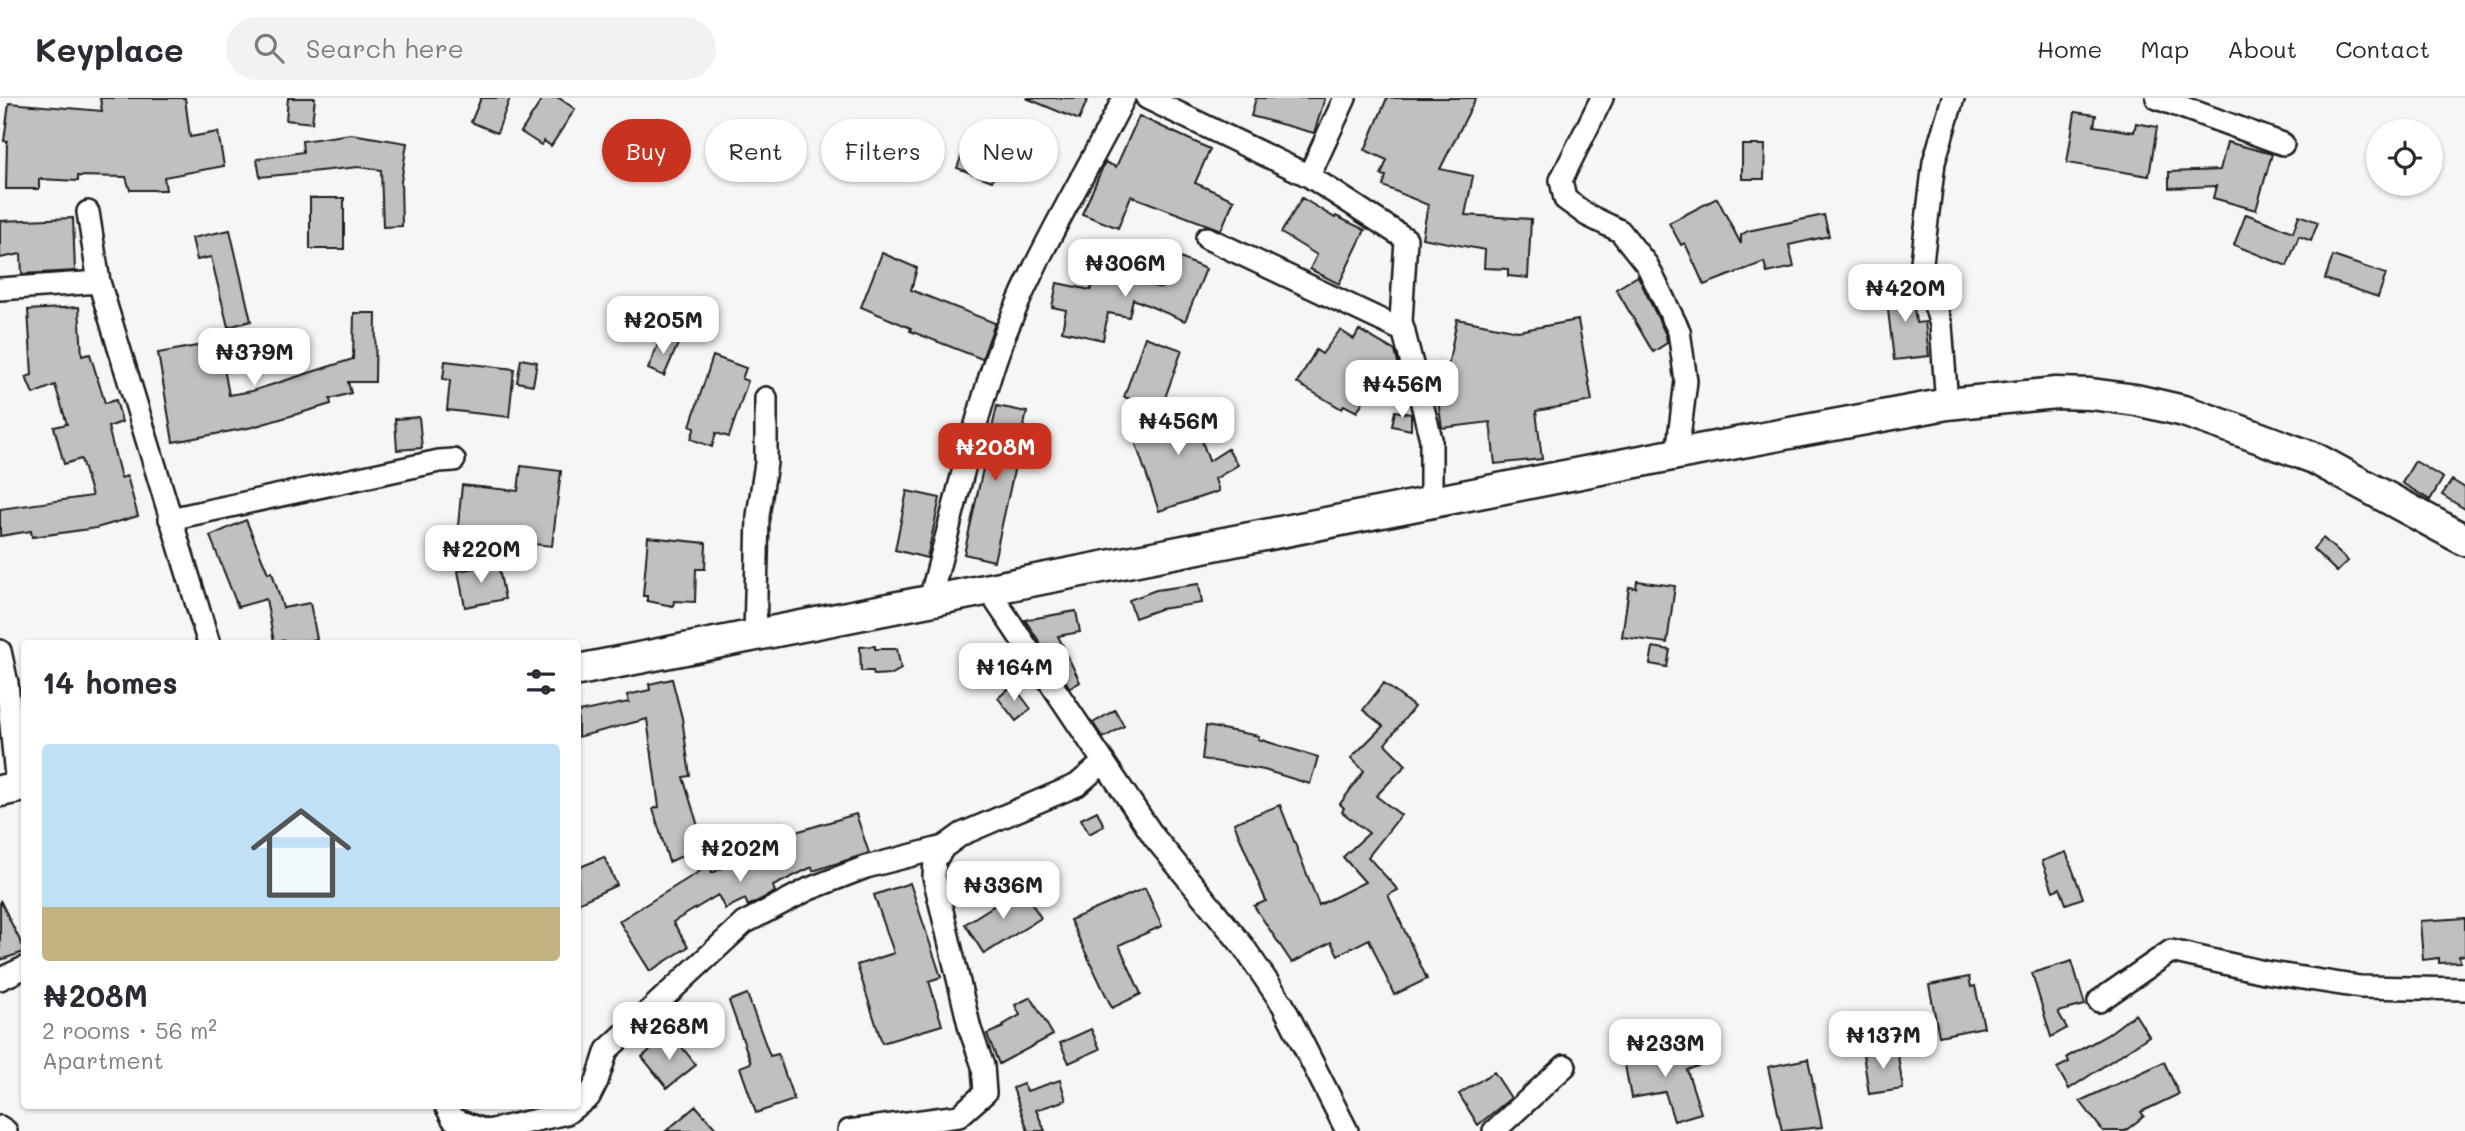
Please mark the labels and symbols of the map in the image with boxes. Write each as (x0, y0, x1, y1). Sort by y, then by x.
pin: ₦306M (1076, 240, 1174, 299)
pin: ₦420M (1856, 264, 1954, 324)
pin: ₦205M (614, 296, 712, 356)
pin: ₦379M (205, 328, 303, 388)
pin: ₦456M (1353, 360, 1451, 420)
pin: ₦456M (1129, 398, 1227, 457)
pin: ₦208M (946, 424, 1044, 483)
pin: ₦220M (432, 526, 530, 585)
pin: ₦164M (965, 644, 1063, 703)
pin: ₦202M (691, 824, 789, 884)
pin: ₦336M (954, 862, 1052, 921)
pin: ₦268M (620, 1002, 718, 1062)
pin: ₦137M (1834, 1012, 1932, 1071)
pin: ₦233M (1616, 1020, 1714, 1079)

